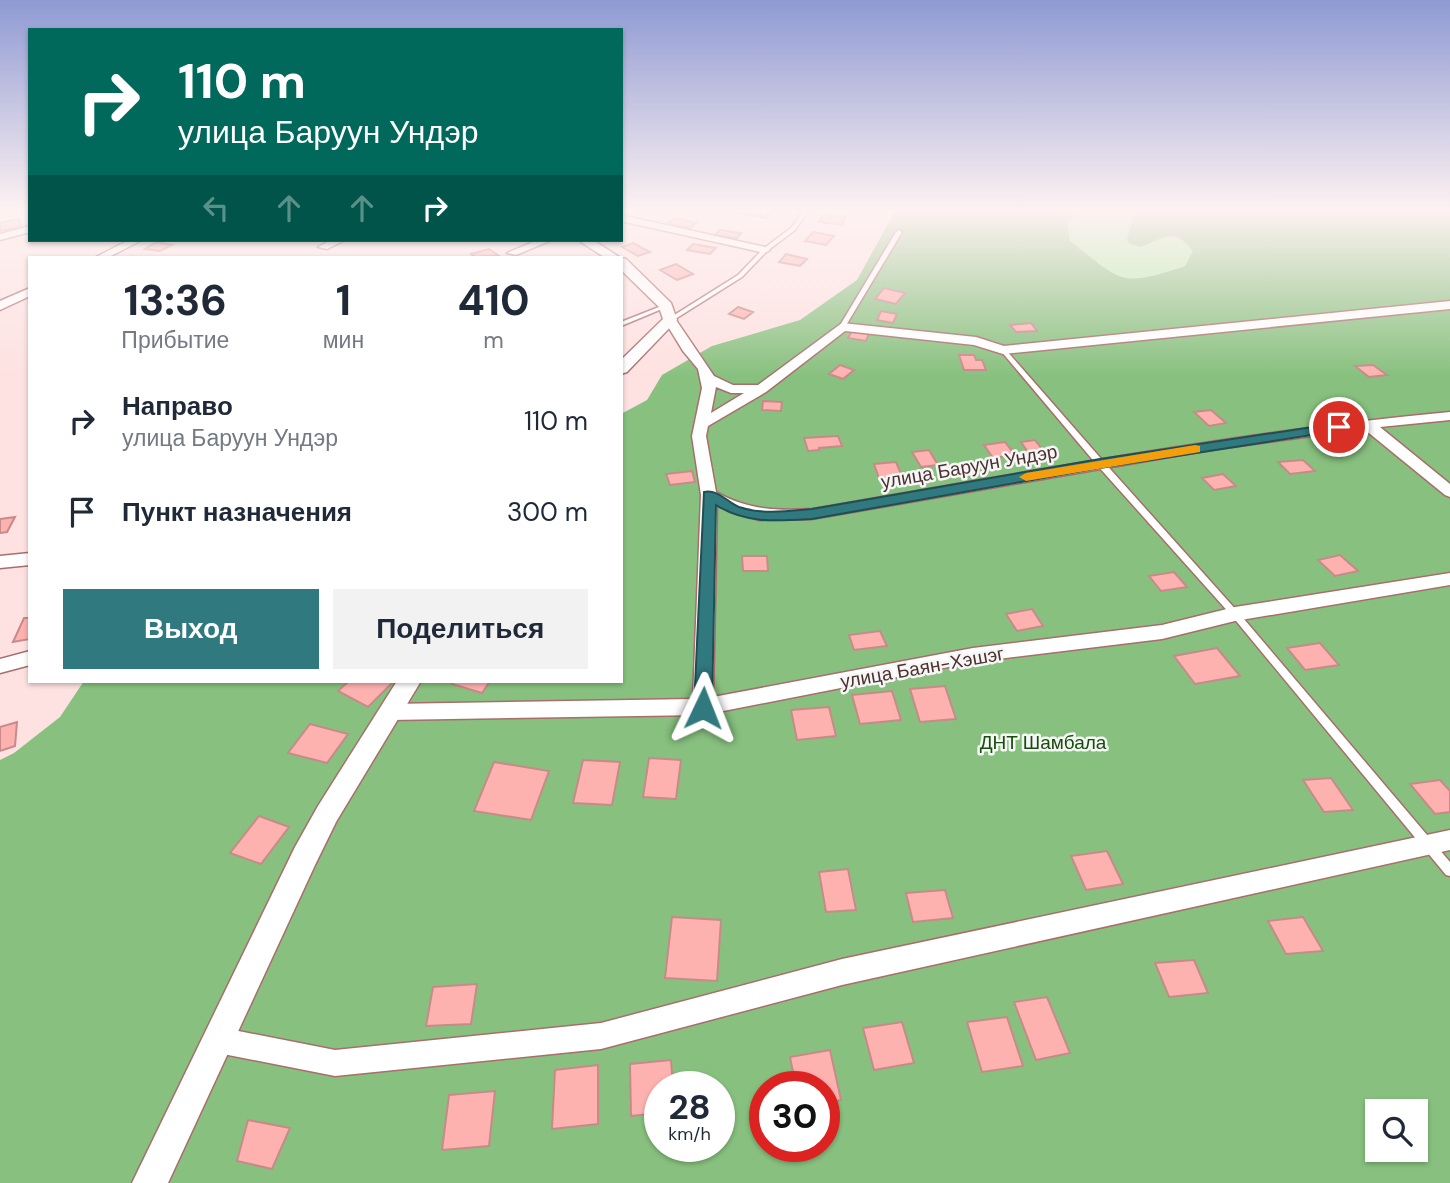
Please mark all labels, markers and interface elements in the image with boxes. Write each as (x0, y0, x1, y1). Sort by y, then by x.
text: 110 m (178, 49, 306, 113)
icon: right (63, 56, 154, 147)
text: улица Баруун Ундэр (178, 111, 479, 153)
icon: left (197, 189, 235, 227)
icon: ahead (270, 189, 308, 227)
icon: ahead (343, 189, 381, 227)
icon: right (416, 189, 454, 227)
text: 13:36 (124, 273, 227, 328)
text: 1 (336, 273, 351, 328)
text: 410 (457, 273, 530, 328)
text: Прибытие (121, 325, 229, 355)
text: мин (323, 325, 364, 355)
text: m (483, 325, 504, 355)
text: Направо (122, 389, 233, 423)
pin (1309, 397, 1369, 457)
icon: right (63, 402, 101, 440)
text: 110 m (524, 404, 588, 438)
icon: arrive (1320, 408, 1358, 446)
text: улица Баруун Ундэр (122, 423, 338, 453)
street label: улица Баруун Ундэр (879, 439, 1059, 494)
icon: arrive (63, 493, 101, 531)
text: Пункт назначения (122, 495, 352, 529)
text: 300 m (507, 495, 588, 529)
button: Выход (63, 589, 319, 669)
button: Поделиться (333, 589, 588, 669)
street label: улица Баян-Хэшэг (838, 641, 1006, 694)
position arrow (666, 671, 740, 745)
park label: ДНТ Шамбала (980, 730, 1107, 755)
speed limit sign: 30 (749, 1071, 840, 1162)
text: 28 (668, 1084, 711, 1130)
map controls (1365, 1099, 1428, 1162)
button: search (1365, 1099, 1428, 1162)
text: km/h (668, 1122, 711, 1146)

